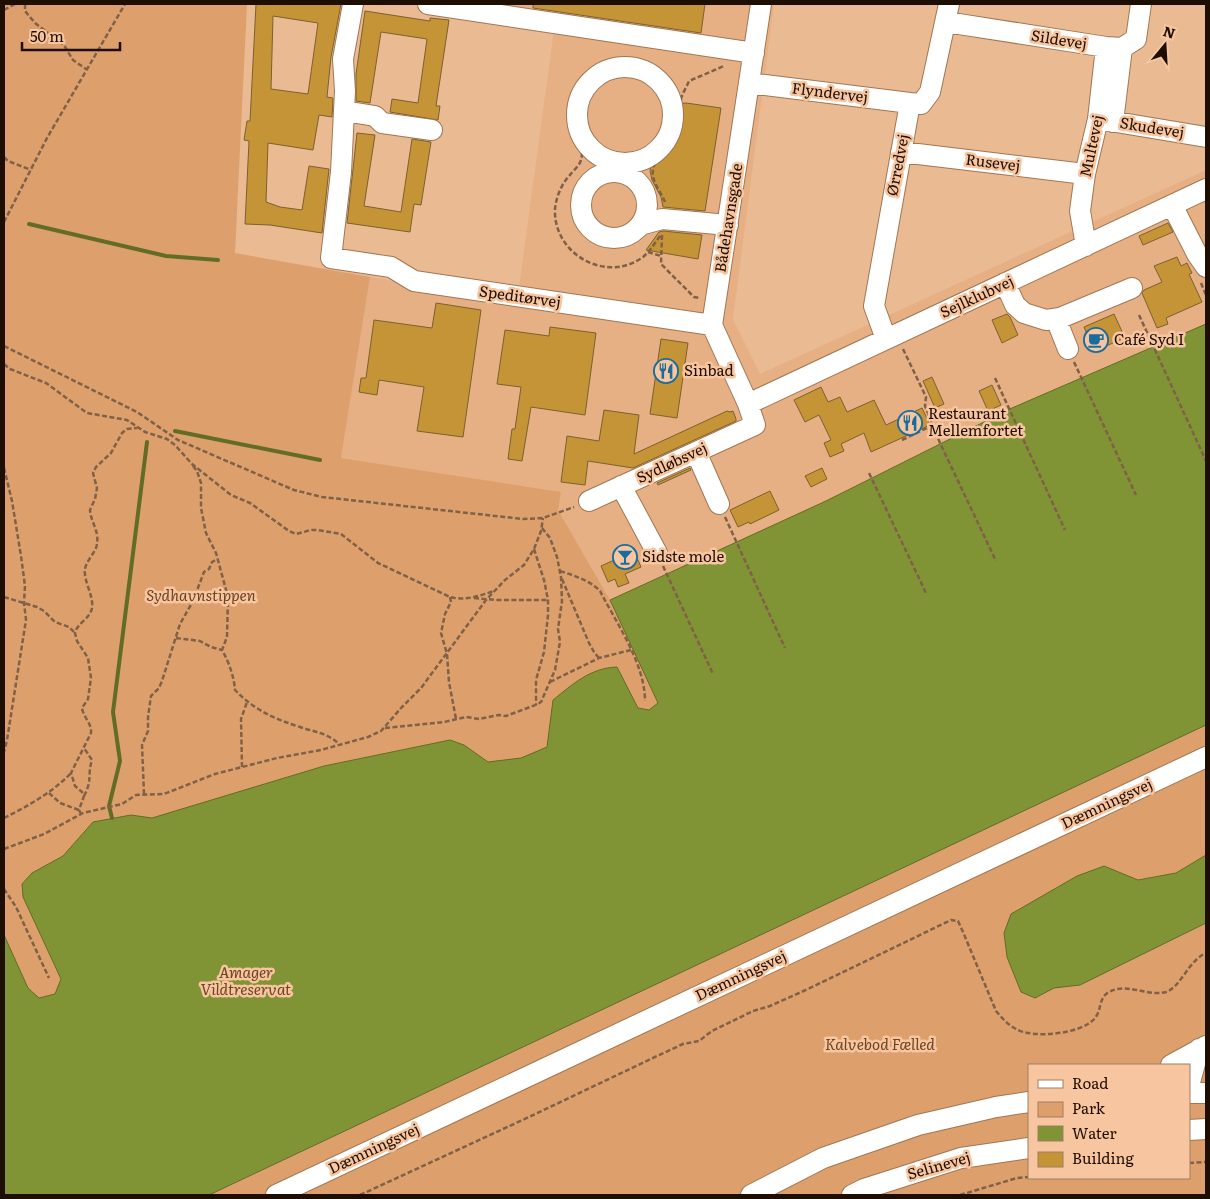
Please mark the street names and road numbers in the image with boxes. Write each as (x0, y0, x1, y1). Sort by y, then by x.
street label: Sildevej (1030, 23, 1089, 54)
street label: Flyndervej (791, 75, 870, 108)
street label: Skudevej (1118, 110, 1186, 143)
street label: Multevej (1073, 112, 1108, 179)
street label: Ørredvej (879, 132, 914, 198)
street label: Rusevej (964, 147, 1022, 176)
street label: Bådehavnsgade (708, 161, 748, 274)
street label: Sejlklubvej (936, 269, 1017, 323)
street label: Speditørvej (478, 278, 563, 313)
street label: Sydløbsvej (632, 435, 711, 488)
street label: Dæmningsvej (1057, 771, 1156, 834)
street label: Dæmningsvej (691, 943, 790, 1006)
street label: Dæmningsvej (324, 1116, 423, 1179)
street label: Selinevej (904, 1145, 973, 1185)

